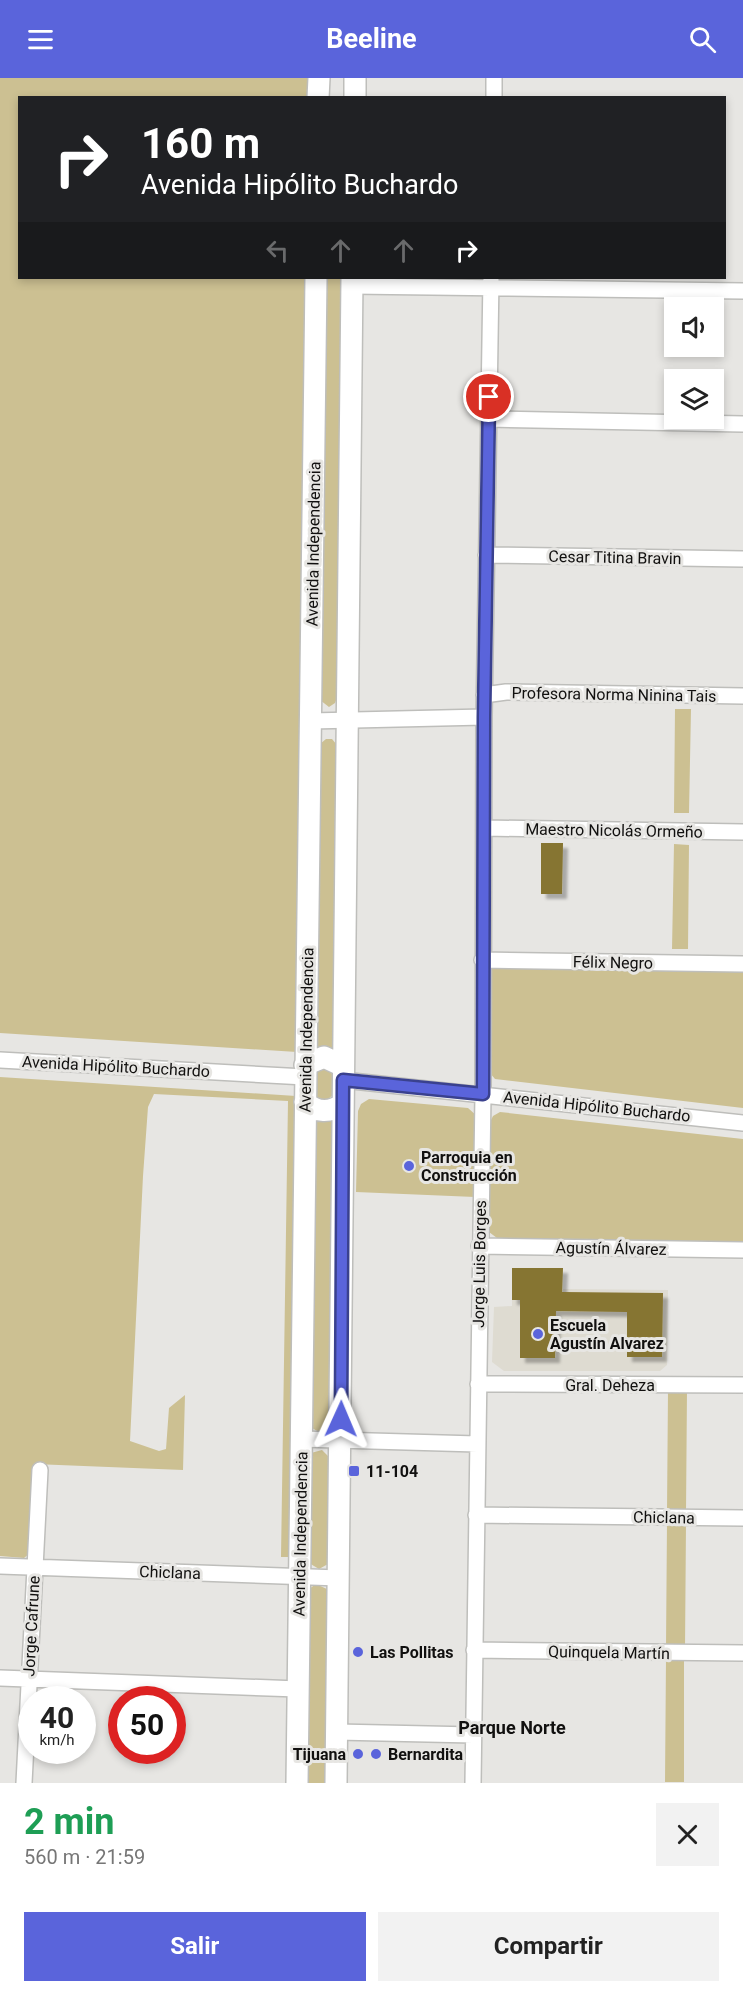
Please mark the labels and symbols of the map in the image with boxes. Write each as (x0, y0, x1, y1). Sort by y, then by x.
pin (463, 371, 514, 422)
street label: Avenida Independencia (303, 461, 324, 627)
street label: Cesar Titina Bravin (548, 547, 682, 568)
street label: Profesora Norma Ninina Tais (511, 683, 717, 706)
street label: Maestro Nicolás Ormeño (525, 819, 703, 842)
street label: Avenida Independencia (296, 947, 317, 1113)
street label: Félix Negro (573, 952, 653, 973)
street label: Avenida Hipólito Buchardo (22, 1052, 210, 1081)
street label: Avenida Hipólito Buchardo (502, 1087, 691, 1126)
place label: Parroquia en Construcción (421, 1148, 517, 1185)
marker: Parroquia en Construcción (402, 1159, 416, 1173)
street label: Jorge Luis Borges (469, 1200, 490, 1328)
street label: Agustín Álvarez (555, 1238, 667, 1259)
place label: Escuela Agustín Alvarez (550, 1316, 664, 1353)
marker: Escuela Agustín Alvarez (531, 1327, 545, 1341)
street label: Gral. Deheza (565, 1376, 655, 1395)
position arrow (309, 1387, 373, 1451)
street label: Avenida Independencia (290, 1451, 311, 1617)
place label: 11-104 (366, 1462, 418, 1481)
marker: 11-104 (347, 1464, 361, 1478)
street label: Chiclana (633, 1507, 695, 1528)
street label: Chiclana (139, 1562, 201, 1583)
street label: Jorge Cafrune (19, 1575, 44, 1677)
street label: Quinquela Martín (548, 1642, 670, 1663)
place label: Las Pollitas (370, 1643, 454, 1662)
marker: Las Pollitas (351, 1645, 365, 1659)
speed limit sign: 50 (108, 1686, 186, 1764)
district label: Parque Norte (458, 1717, 566, 1738)
place label: Tijuana (293, 1745, 346, 1764)
place label: Bernardita (388, 1745, 464, 1764)
marker: Tijuana (351, 1747, 365, 1761)
marker: Bernardita (369, 1747, 383, 1761)

